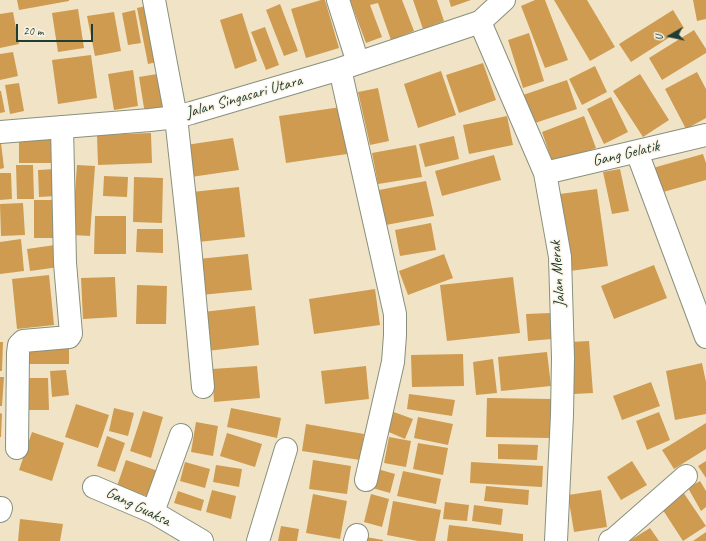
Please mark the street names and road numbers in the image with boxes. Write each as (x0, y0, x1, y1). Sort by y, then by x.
street label: Jalan Singasari Utara (184, 71, 304, 123)
street label: Gang Gelatik (591, 137, 661, 171)
street label: Jalan Merak (546, 240, 570, 308)
street label: Gang Guaksa (103, 483, 173, 531)

